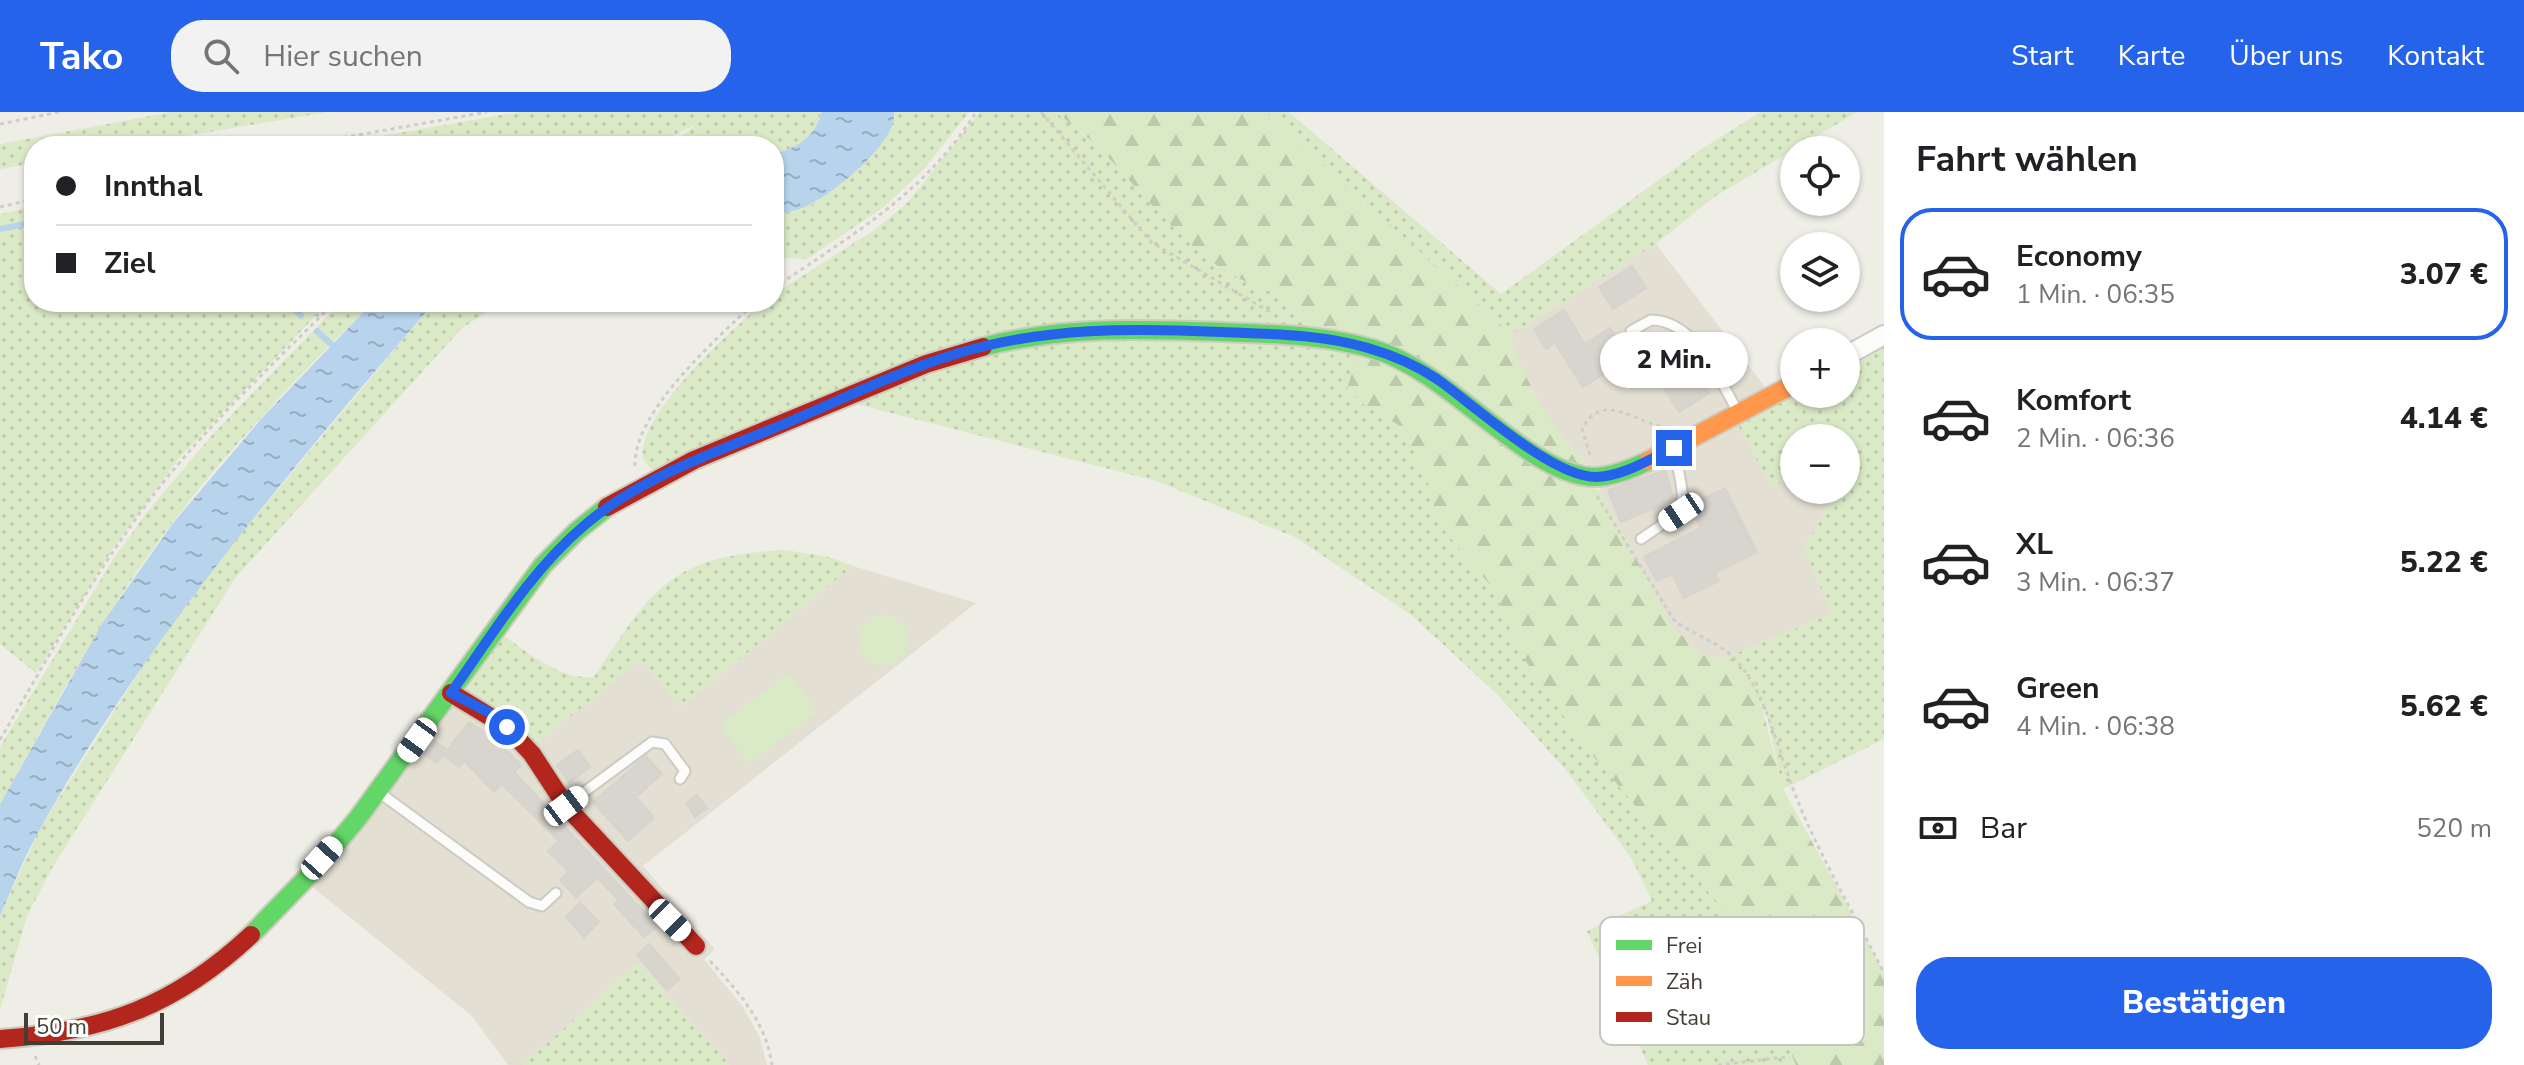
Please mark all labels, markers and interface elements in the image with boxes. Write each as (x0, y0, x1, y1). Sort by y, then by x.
search box (171, 20, 731, 92)
text: Tako (40, 31, 123, 82)
icon: search (199, 34, 243, 78)
text: Hier suchen (263, 36, 423, 77)
text: Start (2011, 37, 2074, 75)
text: Karte (2118, 37, 2185, 75)
text: Über uns (2229, 37, 2343, 75)
text: Kontakt (2387, 37, 2484, 75)
text: Fahrt wählen (1916, 135, 2138, 184)
map controls (1780, 136, 1860, 504)
button: locate (1780, 136, 1860, 216)
text: Innthal (104, 166, 203, 207)
button: layers (1780, 232, 1860, 312)
text: Economy (2016, 236, 2142, 277)
icon: car (1920, 238, 1992, 310)
text: Ziel (104, 243, 156, 284)
text: 3.07 € (2400, 254, 2488, 295)
text: 1 Min. · 06:35 (2016, 277, 2175, 312)
button: + (1780, 328, 1860, 408)
callout: 2 Min. (1600, 332, 1748, 388)
text: 2 Min. (1637, 342, 1711, 377)
text: Komfort (2016, 380, 2131, 421)
icon: car (1920, 382, 1992, 454)
text: 4.14 € (2400, 398, 2488, 439)
text: 2 Min. · 06:36 (2016, 421, 2175, 456)
button: − (1780, 424, 1860, 504)
route end (1656, 430, 1692, 466)
car (1654, 489, 1708, 535)
text: XL (2016, 524, 2053, 565)
icon: car (1920, 526, 1992, 598)
text: 5.22 € (2400, 542, 2488, 583)
text: 3 Min. · 06:37 (2016, 565, 2175, 600)
text: Green (2016, 668, 2100, 709)
icon: car (1920, 670, 1992, 742)
text: 5.62 € (2400, 686, 2488, 727)
route start (489, 709, 525, 745)
text: 4 Min. · 06:38 (2016, 709, 2175, 744)
car (393, 714, 441, 766)
car (540, 782, 592, 830)
icon: cash (1916, 806, 1960, 850)
text: Bar (1980, 808, 2027, 849)
text: 520 m (2416, 811, 2492, 846)
car (297, 832, 347, 884)
car (645, 895, 695, 945)
legend (1600, 917, 1864, 1045)
text: Frei (1666, 931, 1702, 961)
button: Bestätigen (1916, 957, 2492, 1049)
text: Zäh (1666, 967, 1703, 997)
text: Stau (1666, 1003, 1711, 1033)
scale bar (24, 1009, 164, 1045)
text: 50 m (36, 1012, 87, 1042)

